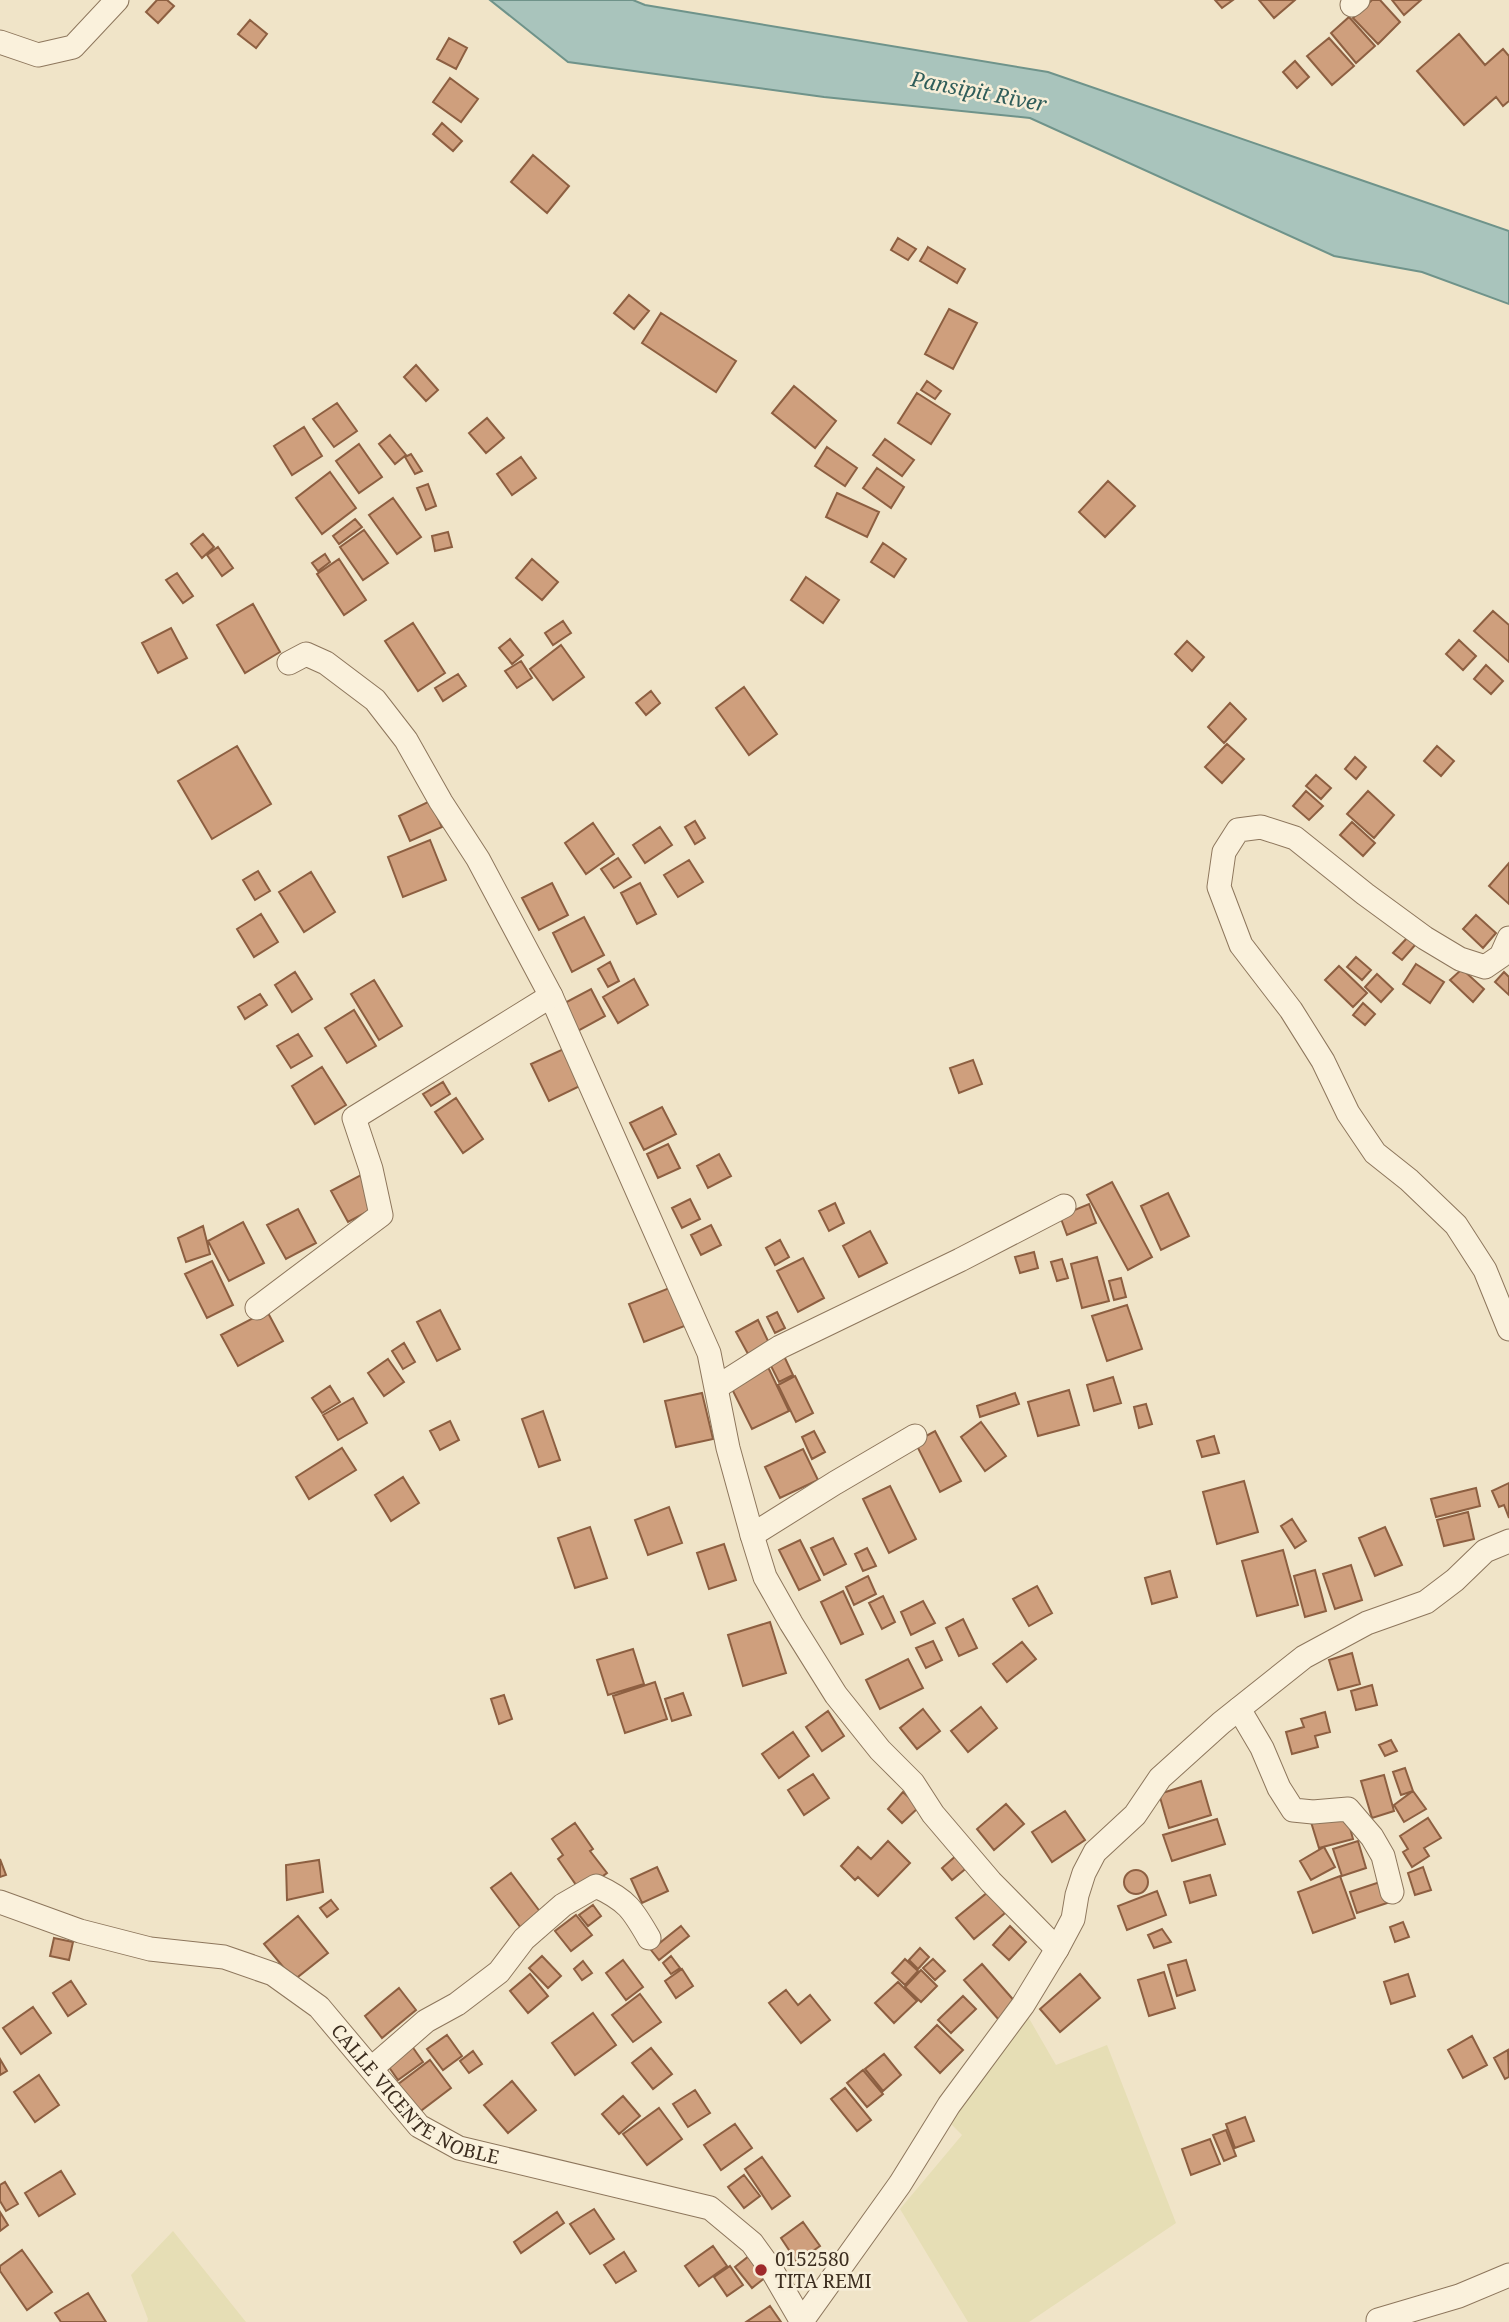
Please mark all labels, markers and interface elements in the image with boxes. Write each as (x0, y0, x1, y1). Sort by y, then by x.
water label: Pansipit River (908, 64, 1049, 118)
street label: CALLE VICENTE NOBLE (325, 2018, 502, 2170)
place label: 0152580 TITA REMI (775, 2246, 872, 2294)
marker: 0152580 TITA REMI (753, 2262, 769, 2278)

